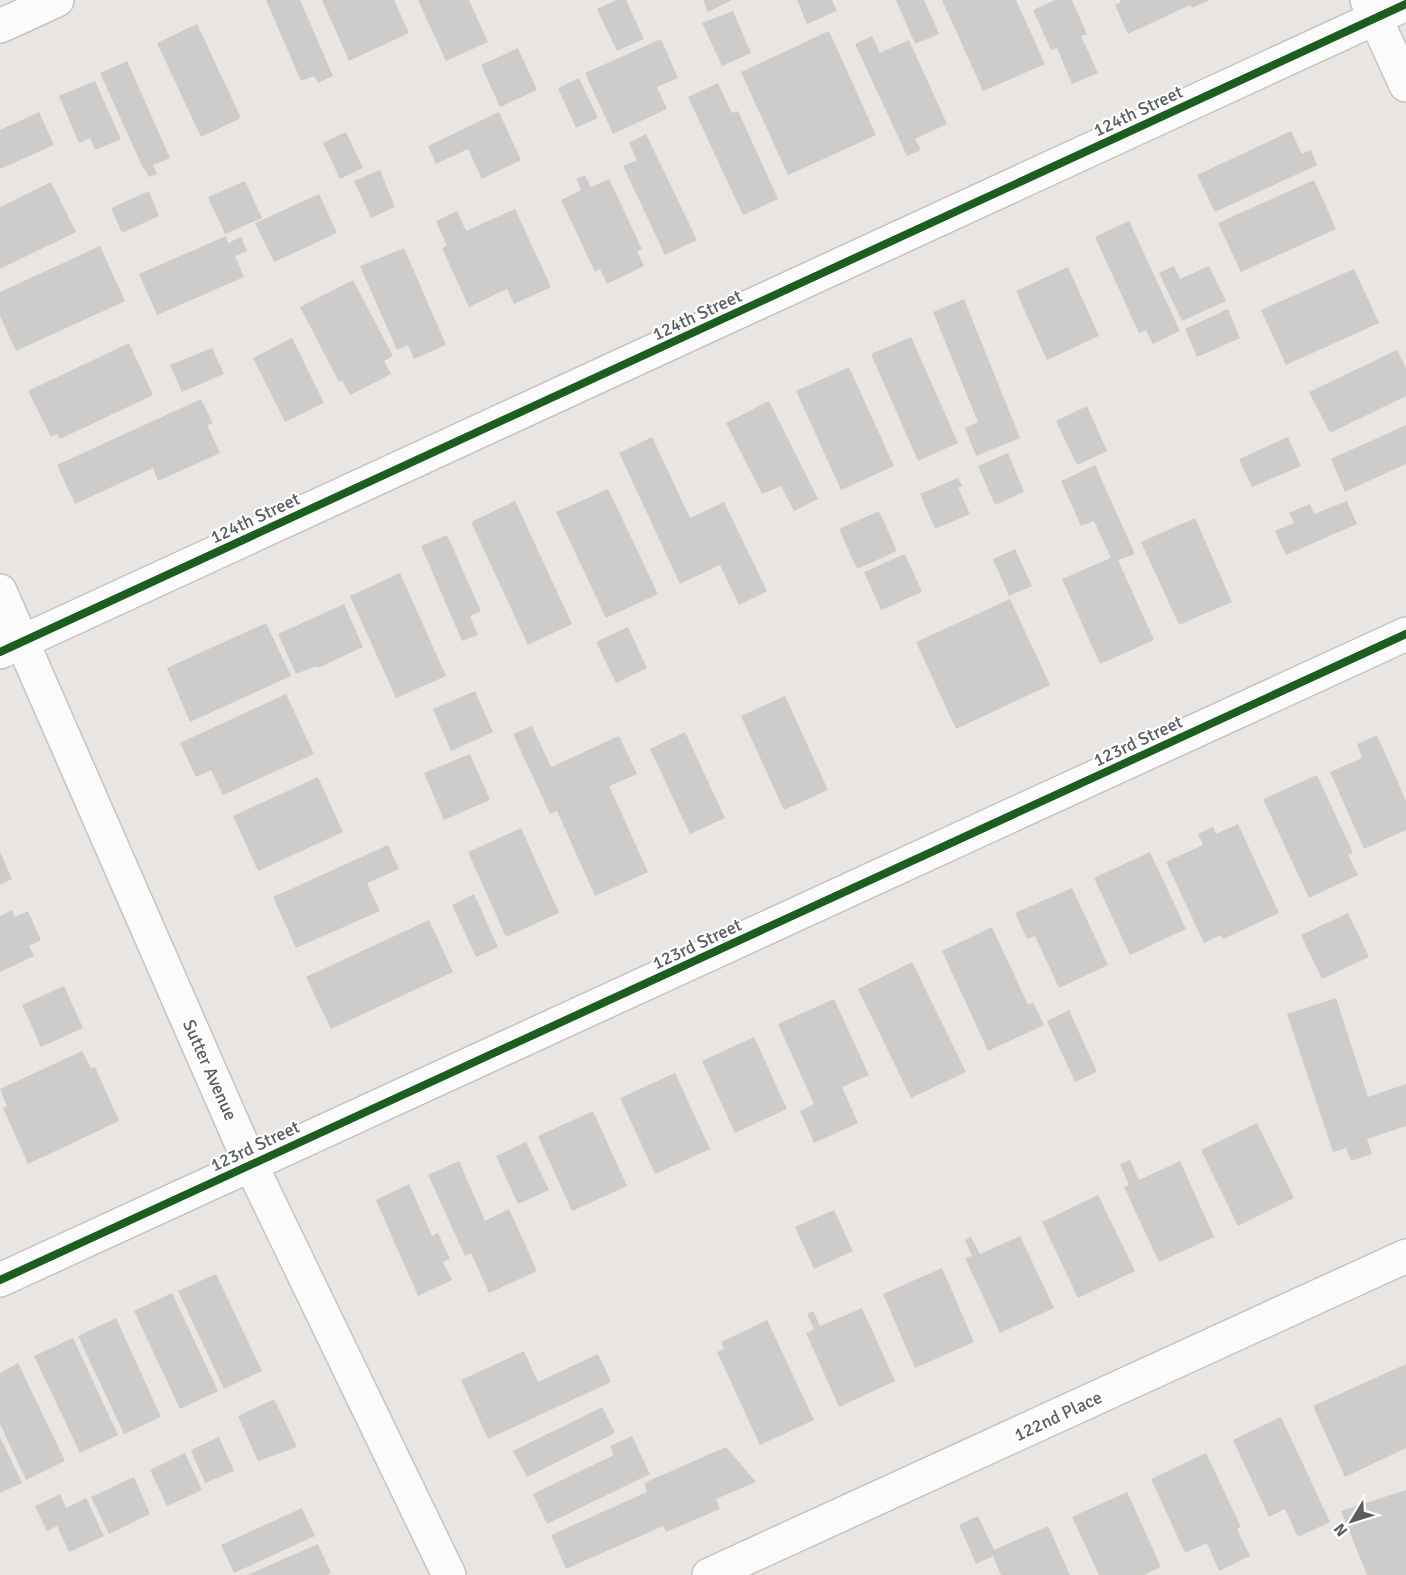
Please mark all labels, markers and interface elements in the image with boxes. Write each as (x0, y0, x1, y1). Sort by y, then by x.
street label: 124th Street (1090, 81, 1186, 141)
street label: 124th Street (649, 285, 745, 345)
street label: 124th Street (207, 488, 303, 548)
street label: 123rd Street (1090, 711, 1186, 771)
street label: 123rd Street (649, 914, 745, 974)
street label: Sutter Avenue (178, 1016, 242, 1124)
street label: 123rd Street (207, 1116, 303, 1176)
street label: 122nd Place (1011, 1386, 1105, 1446)
north arrow (1322, 1491, 1382, 1551)
text: N (1330, 1519, 1352, 1540)

